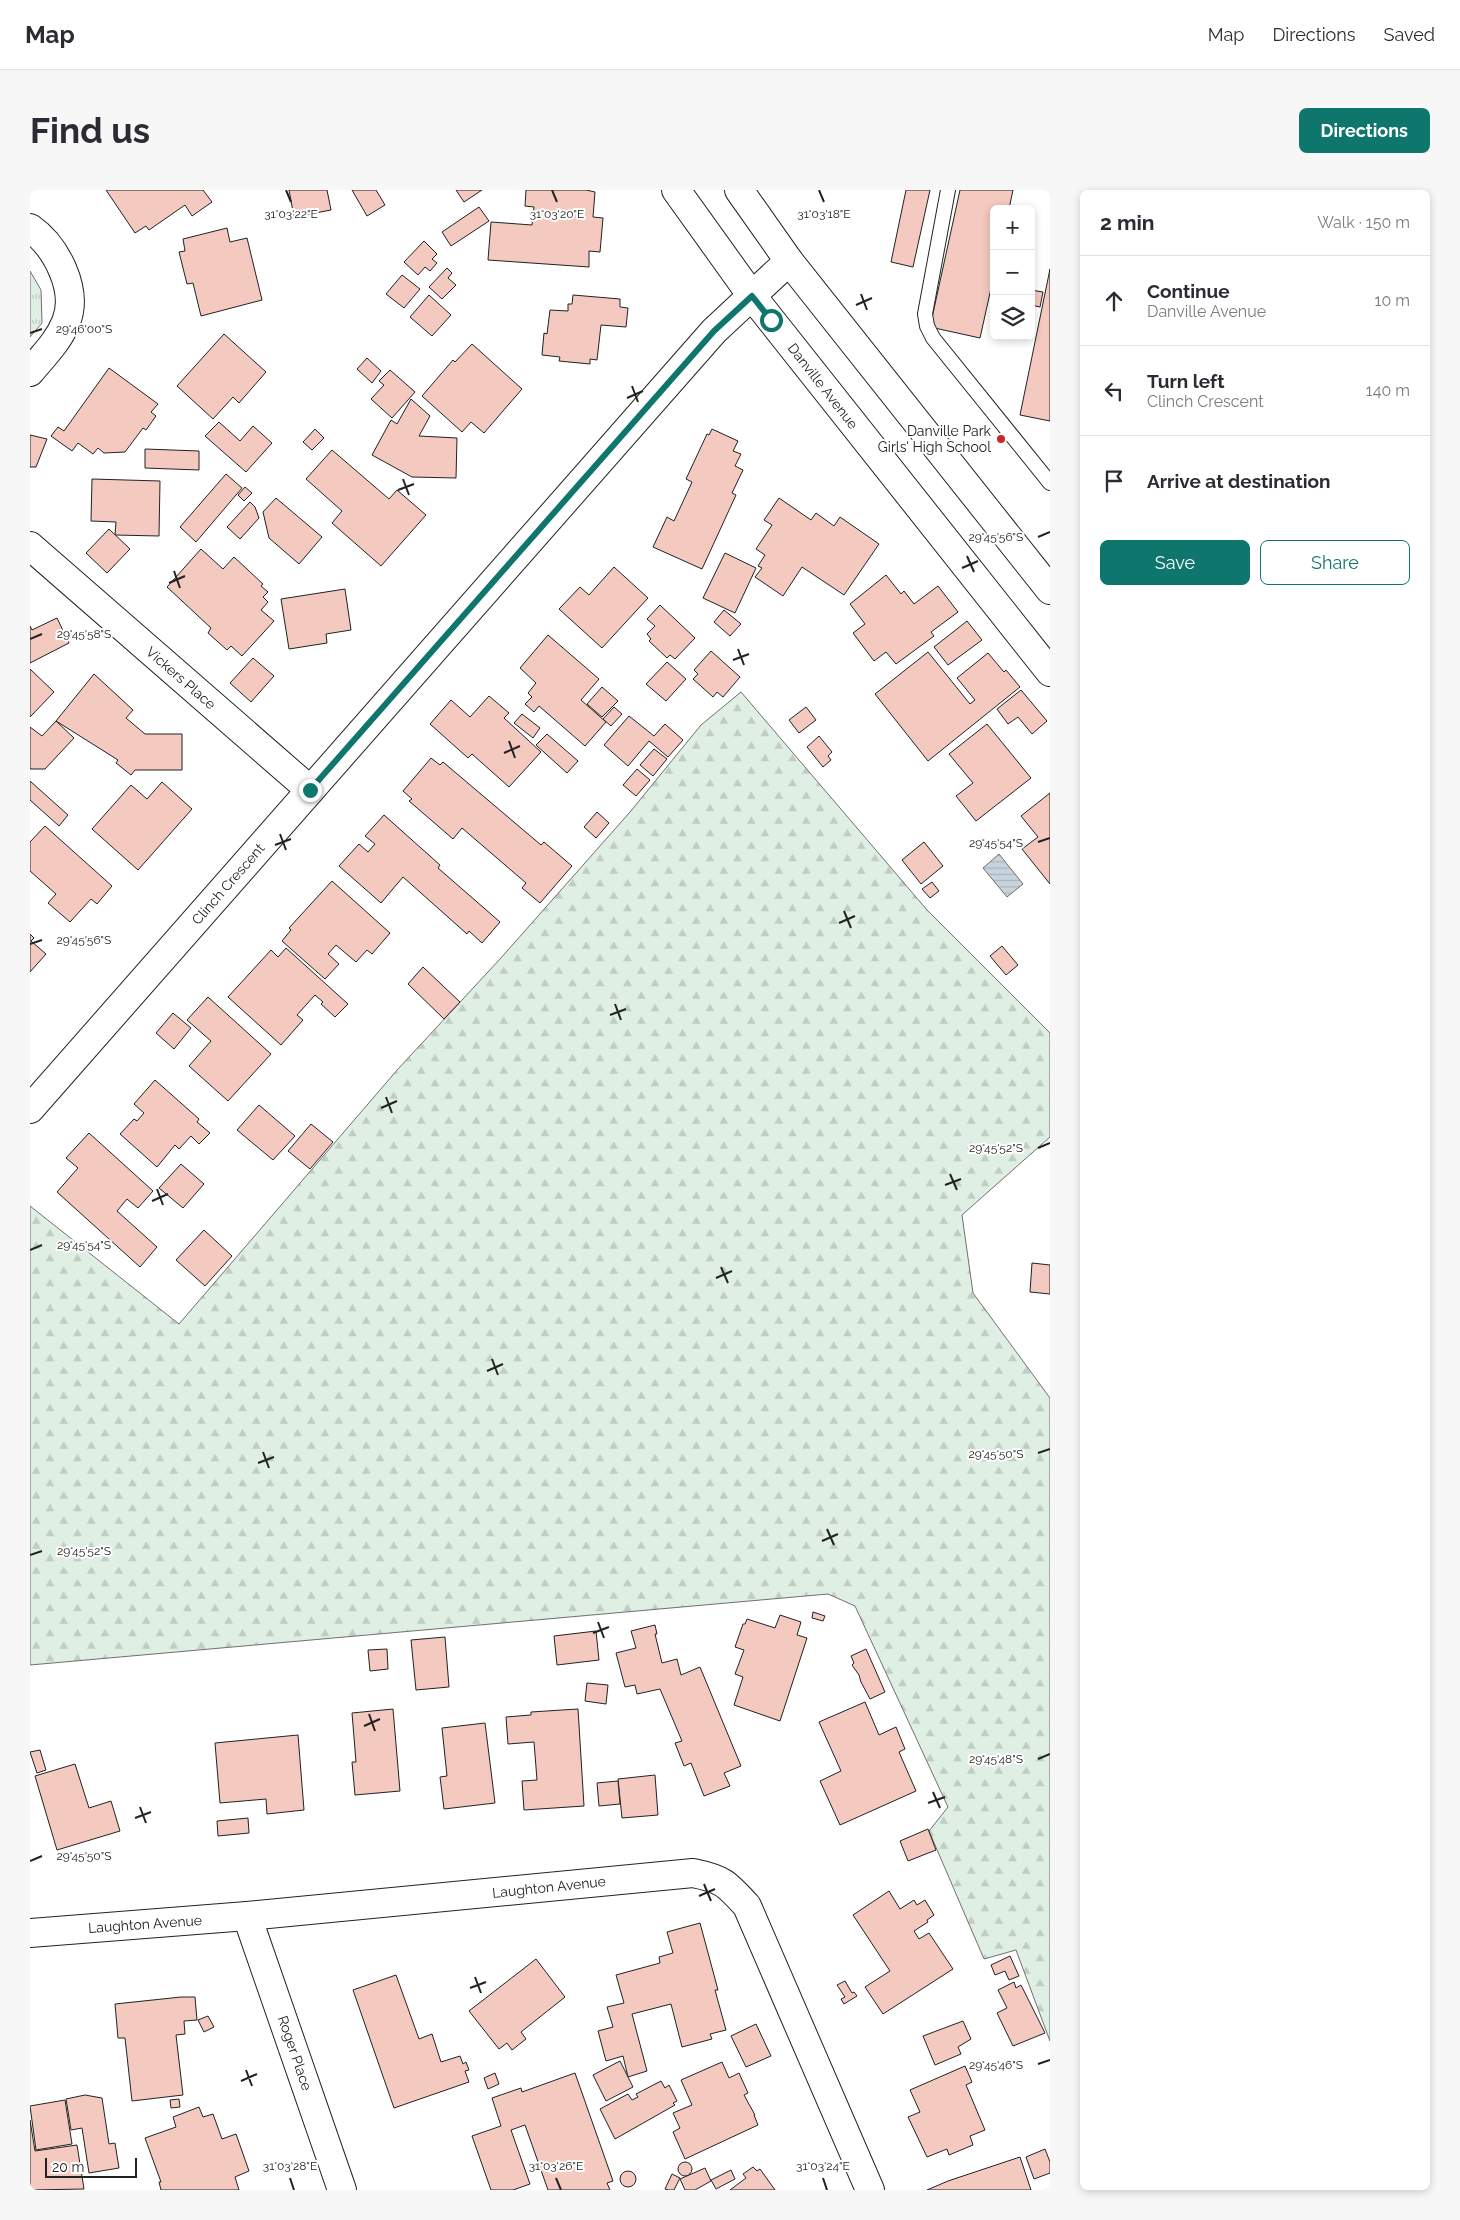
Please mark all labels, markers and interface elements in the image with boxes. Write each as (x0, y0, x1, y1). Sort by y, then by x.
text: Map (25, 20, 75, 49)
text: Map (1208, 24, 1244, 45)
text: Directions (1272, 24, 1356, 45)
text: Saved (1384, 24, 1435, 45)
button: Directions (1299, 108, 1430, 153)
text: Find us (30, 110, 150, 151)
map controls (990, 205, 1035, 340)
button: + (990, 205, 1035, 250)
text: 31°03'22"E (264, 207, 318, 221)
text: 31°03'20"E (530, 207, 584, 221)
text: 31°03'18"E (797, 207, 851, 221)
text: 2 min (1100, 210, 1154, 235)
text: Walk · 150 m (1317, 213, 1410, 232)
button: − (990, 250, 1035, 295)
text: Continue (1147, 280, 1230, 302)
icon: ahead (1100, 287, 1128, 315)
text: 10 m (1375, 291, 1410, 310)
button: layers (990, 295, 1035, 340)
text: Danville Avenue (1147, 302, 1266, 321)
route start (760, 309, 783, 332)
text: 29°46'00"S (56, 322, 112, 336)
street label: Danville Avenue (785, 340, 861, 432)
text: Turn left (1147, 370, 1224, 392)
icon: left (1100, 377, 1128, 405)
text: 140 m (1366, 381, 1410, 400)
text: Clinch Crescent (1147, 392, 1264, 411)
place label: Danville Park Girls' High School (878, 423, 992, 455)
marker: Danville Park Girls' High School (995, 433, 1007, 445)
icon: arrive (1100, 467, 1128, 495)
text: Arrive at destination (1147, 470, 1331, 492)
text: 29°45'56"S (969, 530, 1023, 544)
button: Save (1100, 540, 1250, 585)
button: Share (1260, 540, 1410, 585)
text: 29°45'58"S (57, 627, 111, 641)
street label: Vickers Place (143, 644, 219, 712)
route end (299, 779, 322, 802)
text: 29°45'54"S (969, 836, 1023, 850)
street label: Clinch Crescent (189, 840, 268, 928)
text: 29°45'56"S (57, 933, 111, 947)
text: 29°45'52"S (969, 1141, 1023, 1155)
text: 29°45'54"S (57, 1238, 111, 1252)
text: 29°45'50"S (969, 1447, 1023, 1461)
text: 29°45'52"S (57, 1544, 111, 1558)
text: 29°45'48"S (969, 1752, 1023, 1766)
text: 29°45'50"S (57, 1849, 111, 1863)
street label: Laughton Avenue (491, 1873, 607, 1901)
street label: Laughton Avenue (87, 1912, 203, 1936)
street label: Roger Place (275, 2013, 315, 2093)
text: 29°45'46"S (969, 2058, 1023, 2072)
scale bar (45, 2155, 138, 2178)
text: 20 m (52, 2159, 84, 2175)
text: 31°03'28"E (263, 2159, 317, 2173)
text: 31°03'26"E (529, 2159, 583, 2173)
text: 31°03'24"E (796, 2159, 850, 2173)

